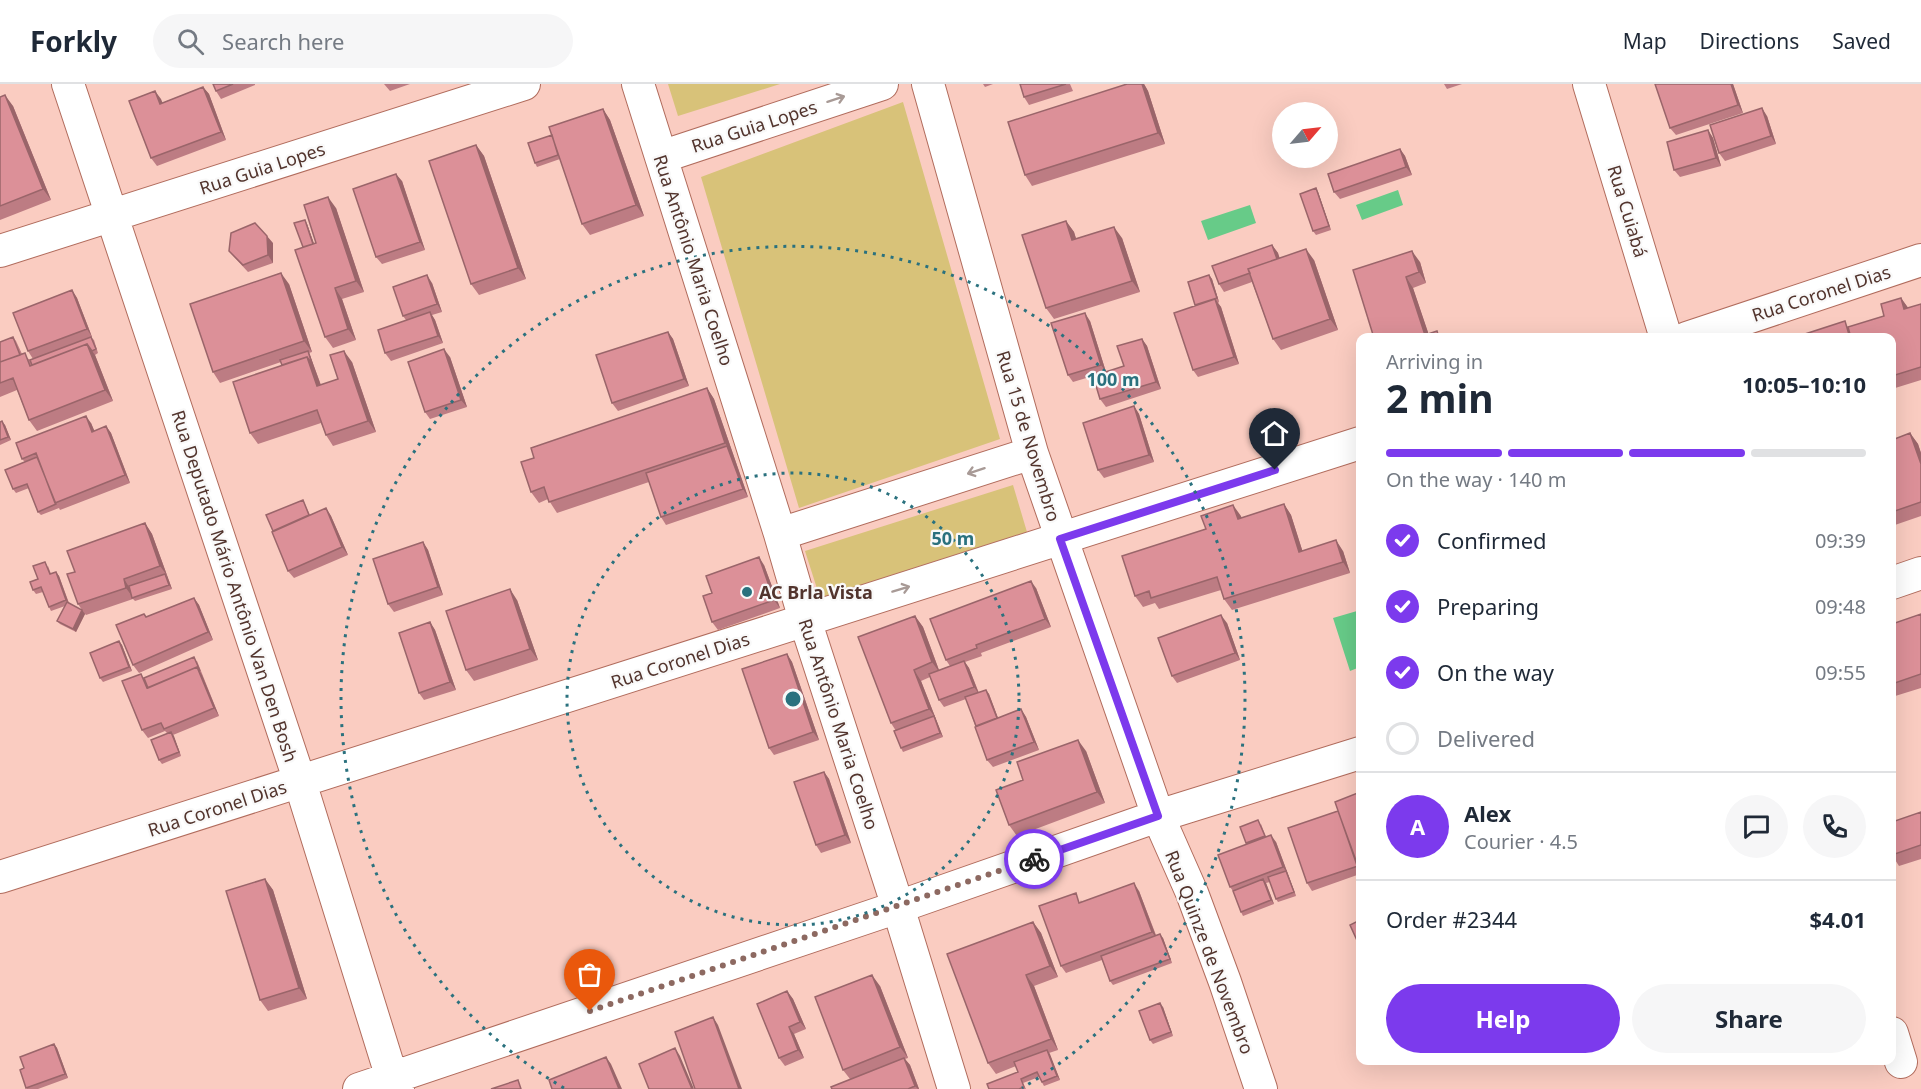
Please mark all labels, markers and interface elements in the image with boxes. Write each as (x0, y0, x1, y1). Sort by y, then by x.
search box (153, 14, 573, 68)
text: Forkly (30, 22, 117, 60)
icon: search (174, 25, 207, 58)
text: Search here (222, 26, 345, 56)
text: Map (1623, 27, 1667, 55)
text: Directions (1700, 27, 1799, 55)
text: Saved (1832, 27, 1891, 55)
one-way arrow (826, 93, 845, 104)
street label: Rua Guia Lopes (688, 94, 820, 158)
north arrow (1272, 102, 1338, 168)
map controls (1272, 102, 1338, 168)
street label: Rua Guia Lopes (196, 136, 328, 200)
street label: Rua Antônio Maria Coelho (648, 151, 740, 369)
street label: Rua Cuiabá (1603, 162, 1653, 260)
street label: Rua Coronel Dias (1749, 259, 1893, 327)
street label: Rua 15 de Novembro (992, 348, 1066, 524)
text: Arriving in (1386, 348, 1483, 375)
text: 100 m (1086, 367, 1140, 391)
text: 10:05–10:10 (1742, 369, 1866, 399)
text: 2 min (1386, 371, 1493, 424)
street label: Rua Deputado Mário Antônio Van Den Bosh (167, 407, 303, 765)
pin (1249, 408, 1300, 470)
icon: home (1258, 417, 1291, 450)
text: On the way · 140 m (1386, 466, 1566, 493)
one-way arrow (967, 467, 986, 478)
icon: check (1386, 524, 1419, 557)
text: Confirmed (1437, 525, 1547, 555)
text: 50 m (932, 526, 974, 550)
text: 09:39 (1815, 527, 1866, 554)
place label: AC Brla Vista (759, 580, 873, 604)
one-way arrow (891, 583, 910, 594)
marker: AC Brla Vista (740, 585, 754, 599)
icon: check (1386, 590, 1419, 623)
text: Preparing (1437, 591, 1539, 621)
text: 09:48 (1815, 593, 1866, 620)
street label: Rua Antônio Maria Coelho (793, 615, 885, 833)
street label: Rua Coronel Dias (608, 626, 752, 694)
icon: check (1386, 656, 1419, 689)
text: On the way (1437, 657, 1554, 687)
text: 09:55 (1815, 659, 1866, 686)
centre of rings (783, 689, 803, 709)
text: Delivered (1437, 723, 1535, 753)
street label: Rua Coronel Dias (145, 774, 289, 842)
button: chat (1725, 795, 1788, 858)
button: phone (1803, 795, 1866, 858)
text: Alex (1464, 798, 1511, 828)
text: A (1410, 811, 1425, 841)
text: Courier · 4.5 (1464, 828, 1578, 855)
courier (1004, 829, 1064, 889)
icon: bike (1018, 843, 1051, 876)
street label: Rua Quinze de Novembro (1160, 847, 1260, 1057)
text: Order #2344 (1386, 904, 1517, 934)
text: $4.01 (1809, 904, 1866, 934)
pin (564, 949, 615, 1011)
icon: bag (573, 958, 606, 991)
button: Help (1386, 984, 1620, 1053)
button: Share (1632, 984, 1866, 1053)

